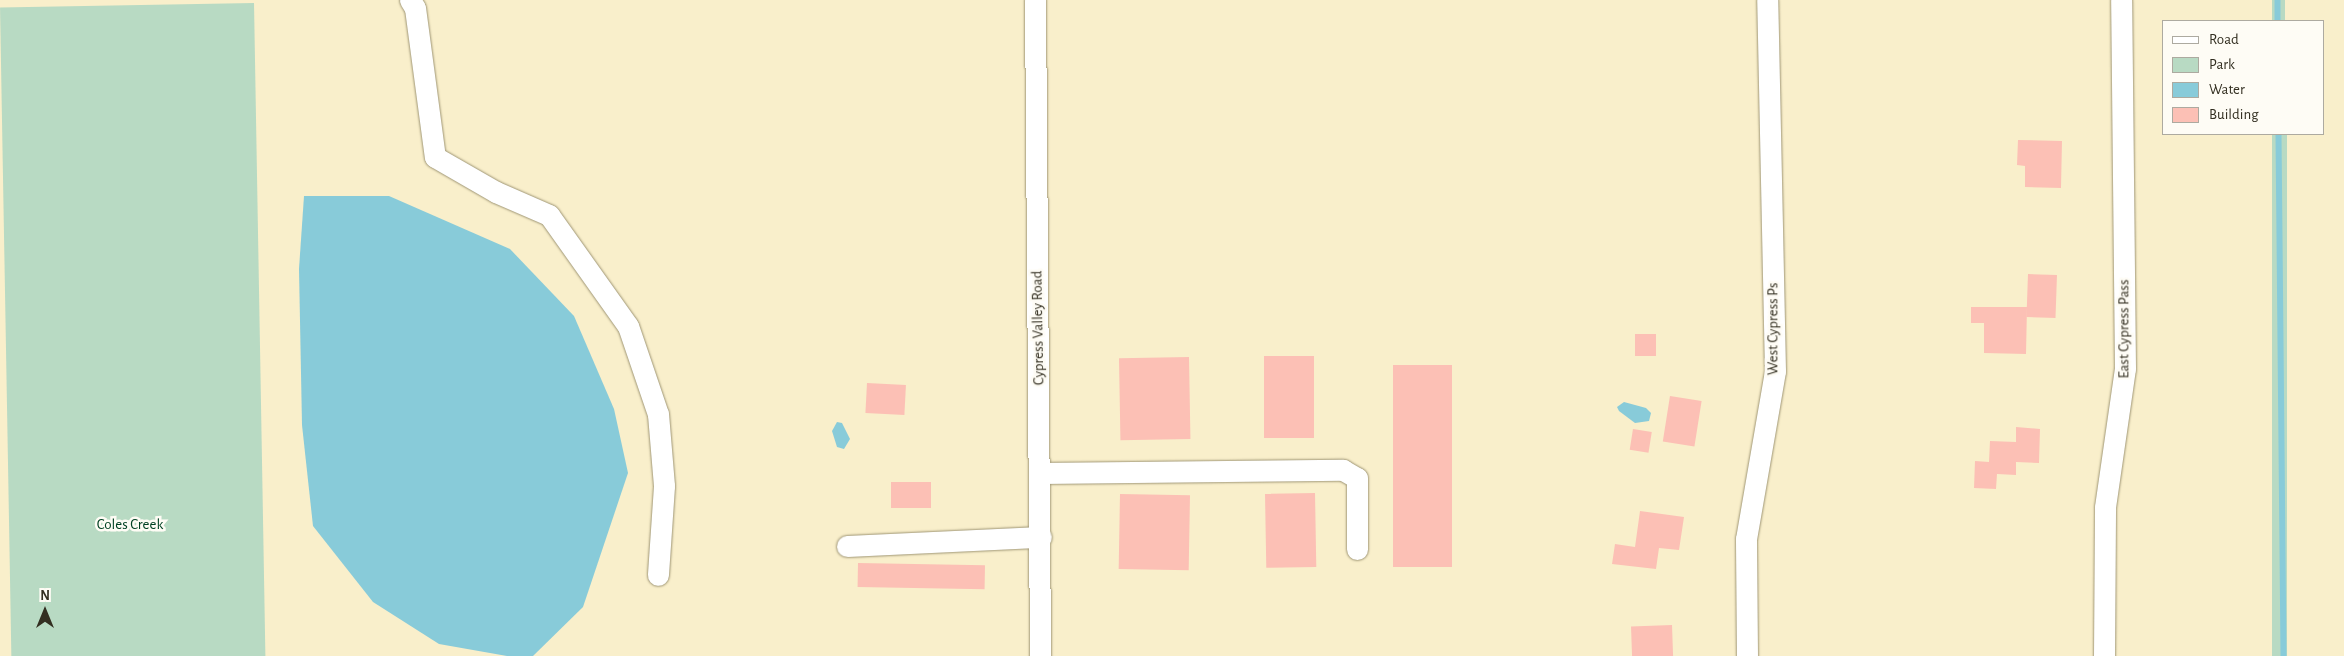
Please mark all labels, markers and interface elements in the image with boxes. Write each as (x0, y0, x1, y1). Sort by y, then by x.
legend (2162, 20, 2324, 135)
text: Road (2209, 32, 2239, 47)
text: Park (2209, 57, 2235, 72)
text: Water (2209, 82, 2245, 97)
text: Building (2209, 107, 2259, 122)
street label: Cypress Valley Road (1028, 271, 1048, 385)
street label: East Cypress Pass (2115, 280, 2133, 378)
street label: West Cypress Ps (1764, 283, 1782, 375)
park label: Coles Creek (97, 516, 163, 534)
north arrow (20, 586, 70, 636)
text: N (40, 589, 50, 603)

